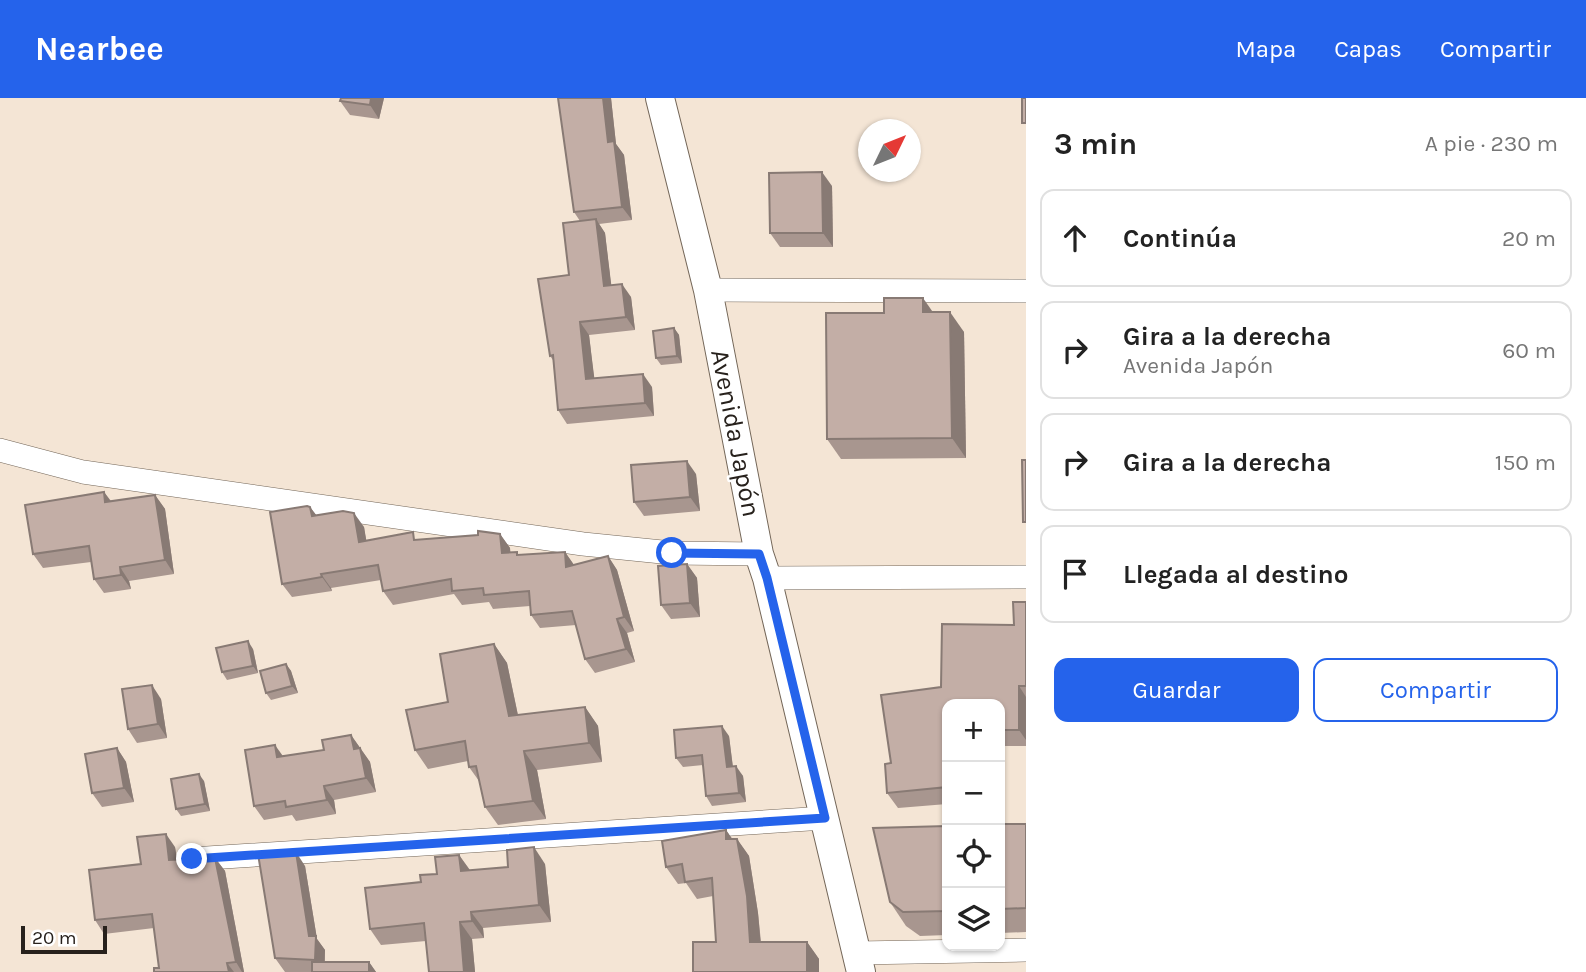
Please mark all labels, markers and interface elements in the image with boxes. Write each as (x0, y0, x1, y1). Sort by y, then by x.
text: Nearbee (35, 30, 164, 68)
text: Mapa (1235, 35, 1296, 63)
text: Capas (1334, 35, 1402, 63)
text: Compartir (1440, 35, 1551, 63)
north arrow (858, 119, 921, 182)
text: 3 min (1054, 126, 1137, 162)
text: A pie · 230 m (1425, 130, 1558, 157)
icon: ahead (1056, 219, 1094, 257)
text: Continúa (1123, 223, 1237, 254)
text: 20 m (1502, 225, 1556, 252)
text: Gira a la derecha (1123, 321, 1332, 352)
icon: right (1056, 331, 1094, 369)
text: 60 m (1502, 337, 1556, 364)
street label: Avenida Japón (704, 347, 767, 519)
text: Avenida Japón (1123, 352, 1273, 379)
icon: right (1056, 443, 1094, 481)
text: Gira a la derecha (1123, 447, 1332, 478)
text: 150 m (1495, 449, 1556, 476)
route start (656, 537, 687, 568)
icon: arrive (1056, 555, 1094, 593)
text: Llegada al destino (1123, 559, 1349, 590)
button: Guardar (1054, 658, 1299, 722)
button: Compartir (1313, 658, 1558, 722)
map controls (942, 699, 1005, 951)
button: + (942, 699, 1005, 762)
button: − (942, 762, 1005, 825)
button: locate (942, 825, 1005, 888)
route end (176, 843, 207, 874)
button: layers (942, 888, 1005, 951)
scale bar (21, 923, 107, 955)
text: 20 m (32, 927, 77, 949)

